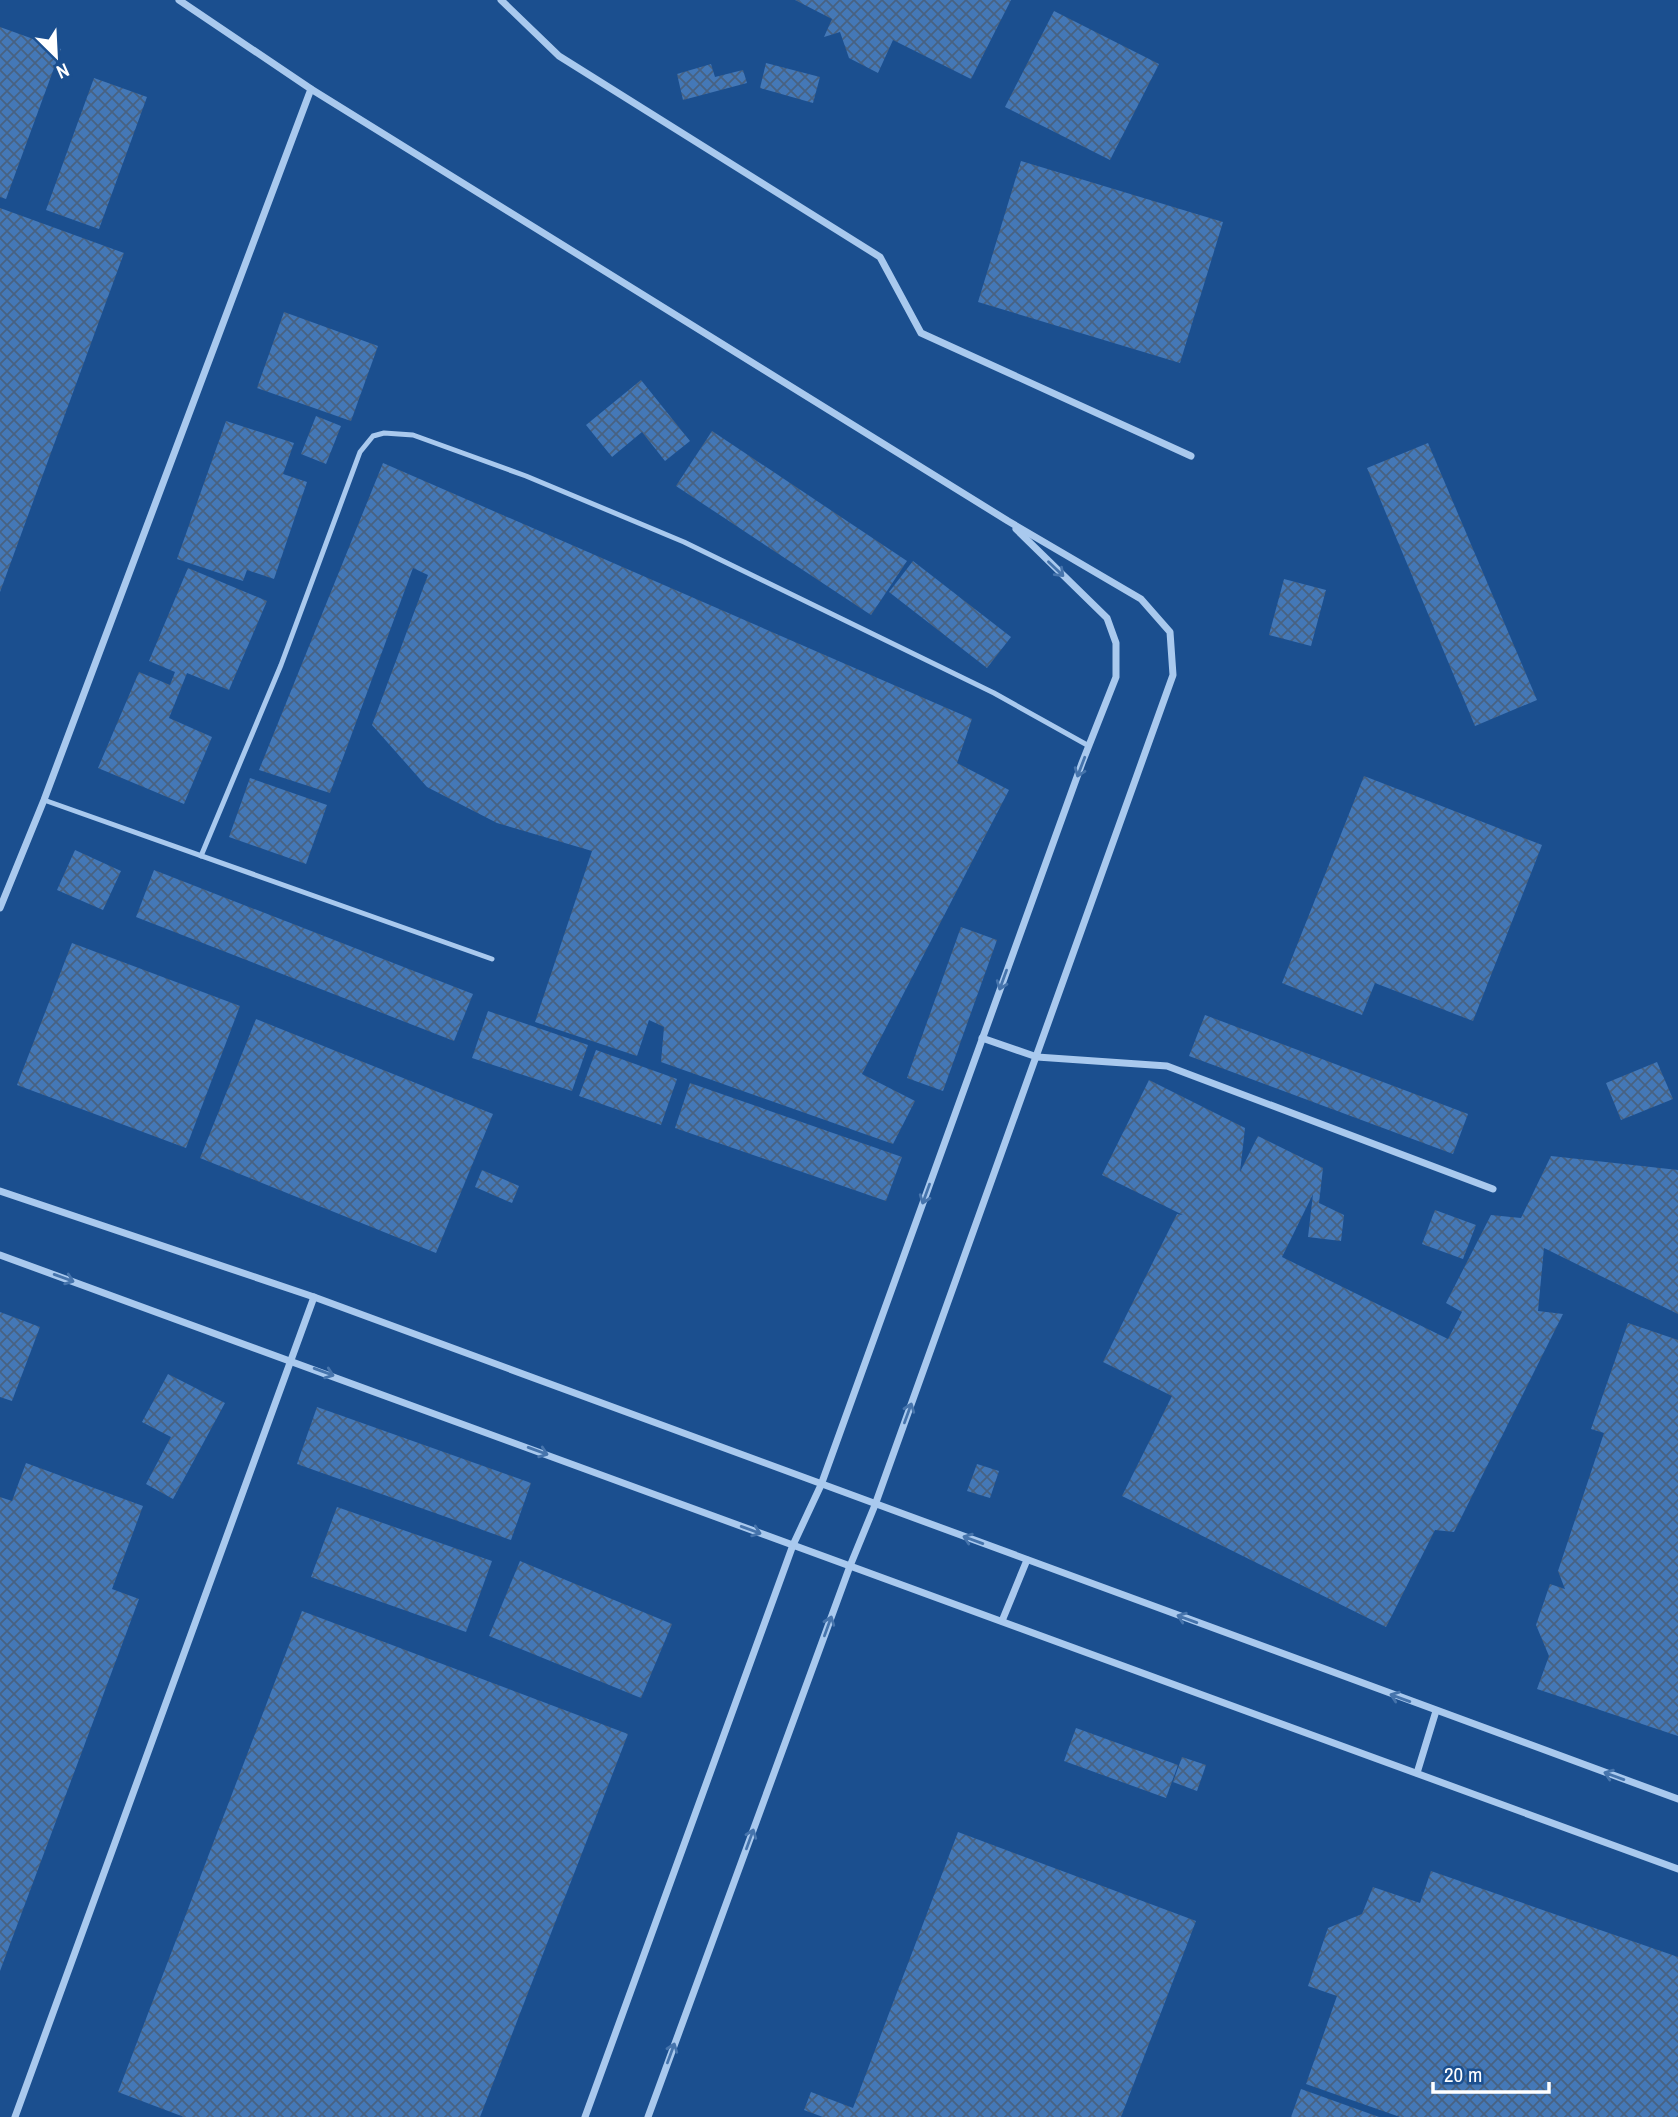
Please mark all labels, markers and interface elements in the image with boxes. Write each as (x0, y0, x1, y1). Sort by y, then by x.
north arrow (21, 21, 91, 91)
text: N (52, 57, 73, 86)
one-way arrow (1048, 560, 1065, 577)
one-way arrow (1073, 755, 1086, 777)
one-way arrow (996, 969, 1008, 991)
one-way arrow (919, 1183, 931, 1205)
one-way arrow (53, 1273, 75, 1285)
one-way arrow (313, 1367, 335, 1380)
one-way arrow (903, 1403, 916, 1424)
one-way arrow (526, 1446, 548, 1458)
one-way arrow (740, 1524, 762, 1537)
one-way arrow (963, 1533, 985, 1546)
one-way arrow (1176, 1612, 1198, 1624)
one-way arrow (823, 1615, 836, 1637)
one-way arrow (1390, 1690, 1412, 1703)
one-way arrow (1603, 1768, 1625, 1781)
one-way arrow (745, 1829, 757, 1851)
one-way arrow (666, 2042, 678, 2064)
scale bar (1433, 2050, 1548, 2094)
text: 20 m (1444, 2060, 1482, 2089)

